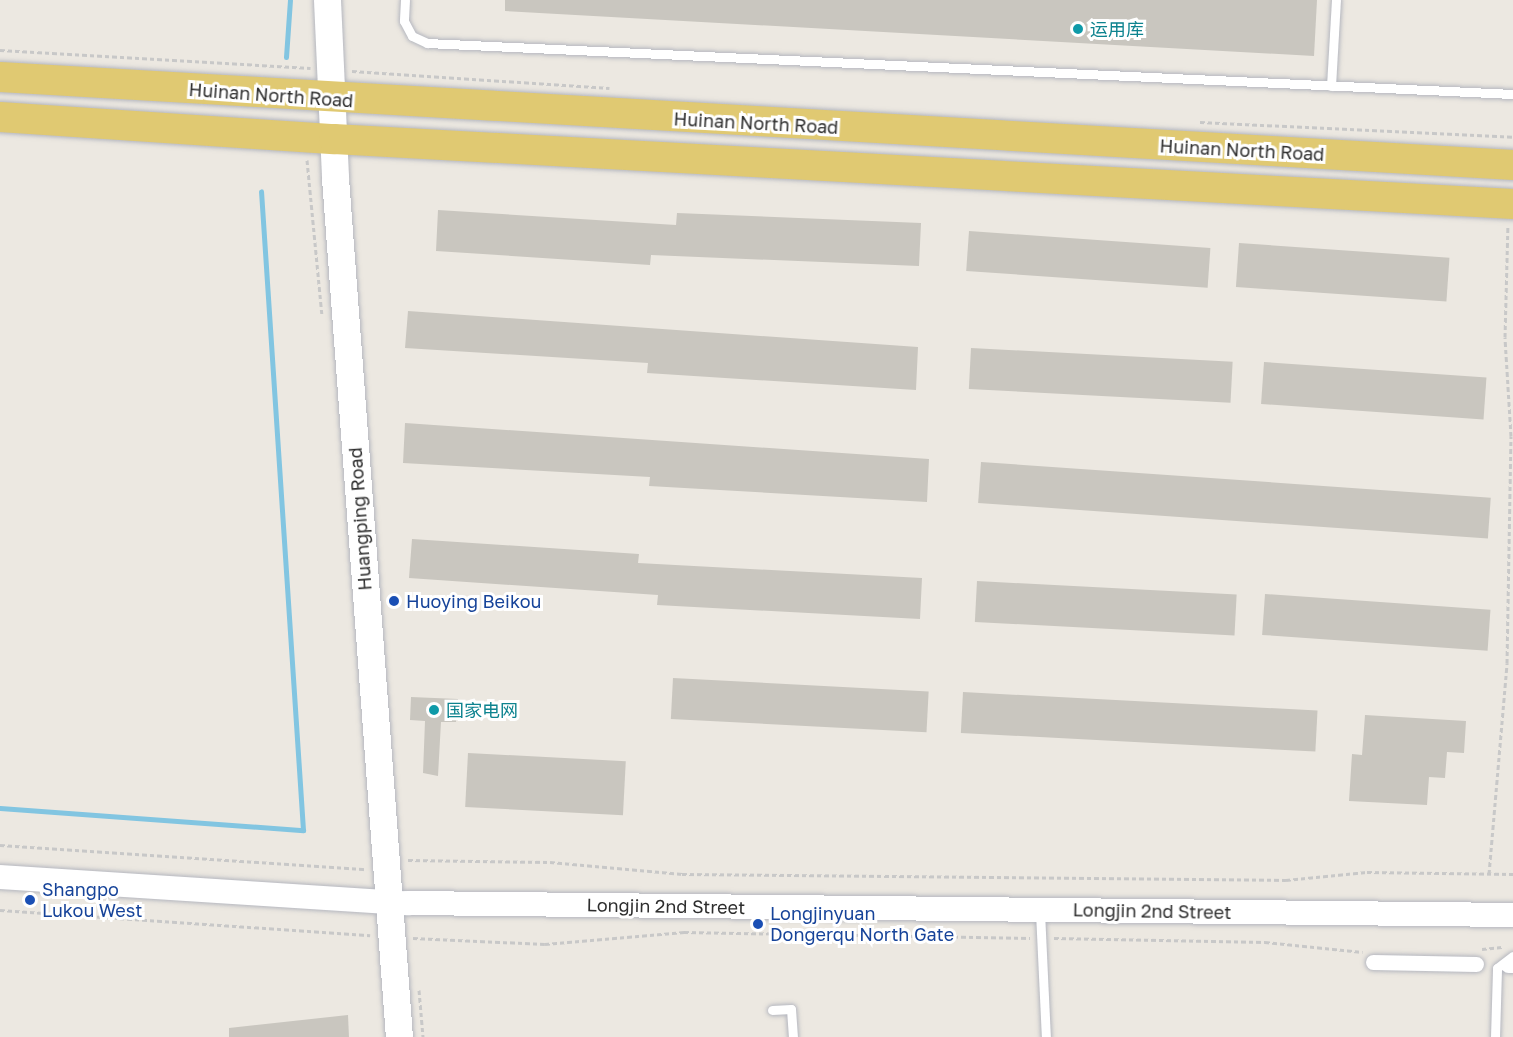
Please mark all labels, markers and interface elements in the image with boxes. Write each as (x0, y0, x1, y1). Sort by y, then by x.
place label: 运用库 (1090, 18, 1144, 40)
marker: 运用库 (1071, 22, 1085, 36)
street label: Huinan North Road (188, 78, 354, 112)
street label: Huinan North Road (673, 108, 839, 138)
street label: Huinan North Road (1159, 135, 1325, 165)
street label: Huangping Road (344, 447, 376, 591)
place label: Huoying Beikou (406, 590, 541, 612)
marker: Huoying Beikou (387, 594, 401, 608)
place label: 国家电网 (446, 699, 518, 721)
marker: 国家电网 (427, 703, 441, 717)
place label: Shangpo Lukou West (42, 879, 143, 922)
marker: Shangpo Lukou West (23, 893, 37, 907)
street label: Longjin 2nd Street (587, 894, 745, 918)
street label: Longjin 2nd Street (1073, 899, 1231, 923)
place label: Longjinyuan Dongerqu North Gate (770, 903, 954, 946)
marker: Longjinyuan Dongerqu North Gate (751, 917, 765, 931)

